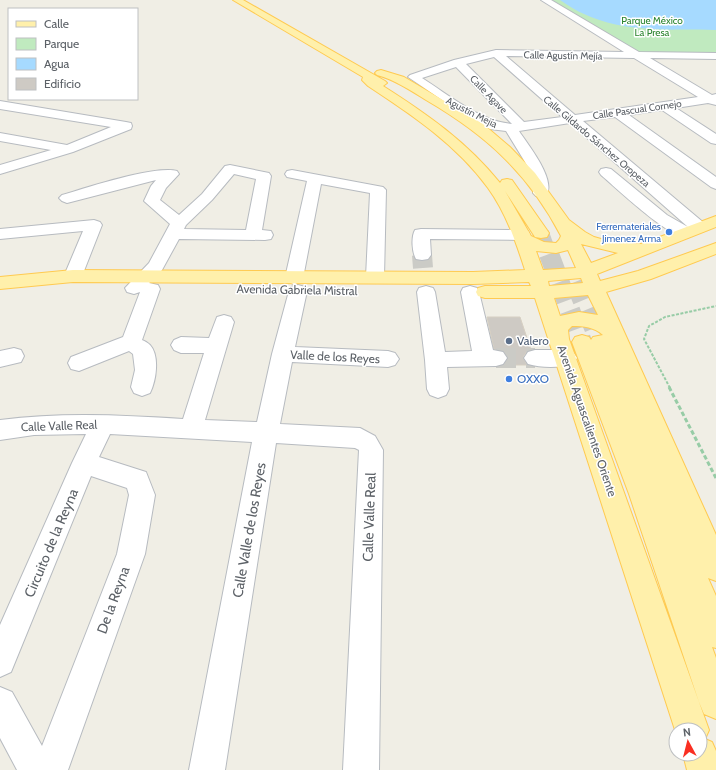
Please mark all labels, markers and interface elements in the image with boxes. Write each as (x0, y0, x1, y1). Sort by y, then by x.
legend (8, 8, 138, 100)
park label: Parque México La Presa (621, 14, 683, 39)
text: Calle (44, 16, 69, 31)
text: Parque (44, 36, 79, 51)
street label: Calle Agustín Mejía (523, 48, 603, 63)
text: Agua (44, 56, 70, 71)
street label: Calle Agave (467, 72, 510, 116)
text: Edificio (44, 76, 81, 91)
street label: Calle Gildardo Sánchez Oropeza (541, 93, 653, 190)
street label: Agustín Mejía (444, 94, 500, 131)
street label: Calle Pascual Cornejo (592, 97, 683, 122)
place label: Ferremateriales Jimenez Arma (596, 220, 661, 245)
marker: Ferremateriales Jimenez Arma (664, 227, 674, 237)
street label: Avenida Gabriela Mistral (236, 281, 358, 298)
place label: Valero (517, 333, 549, 348)
marker: Valero (504, 336, 514, 346)
street label: Avenida Aguascalientes Oriente (554, 343, 620, 498)
street label: Valle de los Reyes (290, 347, 380, 366)
place label: OXXO (517, 371, 549, 386)
marker: OXXO (504, 374, 514, 384)
street label: Calle Valle Real (21, 417, 98, 434)
street label: Calle Valle de los Reyes (228, 461, 270, 599)
street label: Calle Valle Real (358, 471, 380, 562)
street label: Circuito de la Reyna (20, 486, 82, 600)
street label: De la Reyna (92, 564, 134, 636)
north arrow (668, 722, 708, 762)
text: N (682, 725, 691, 739)

